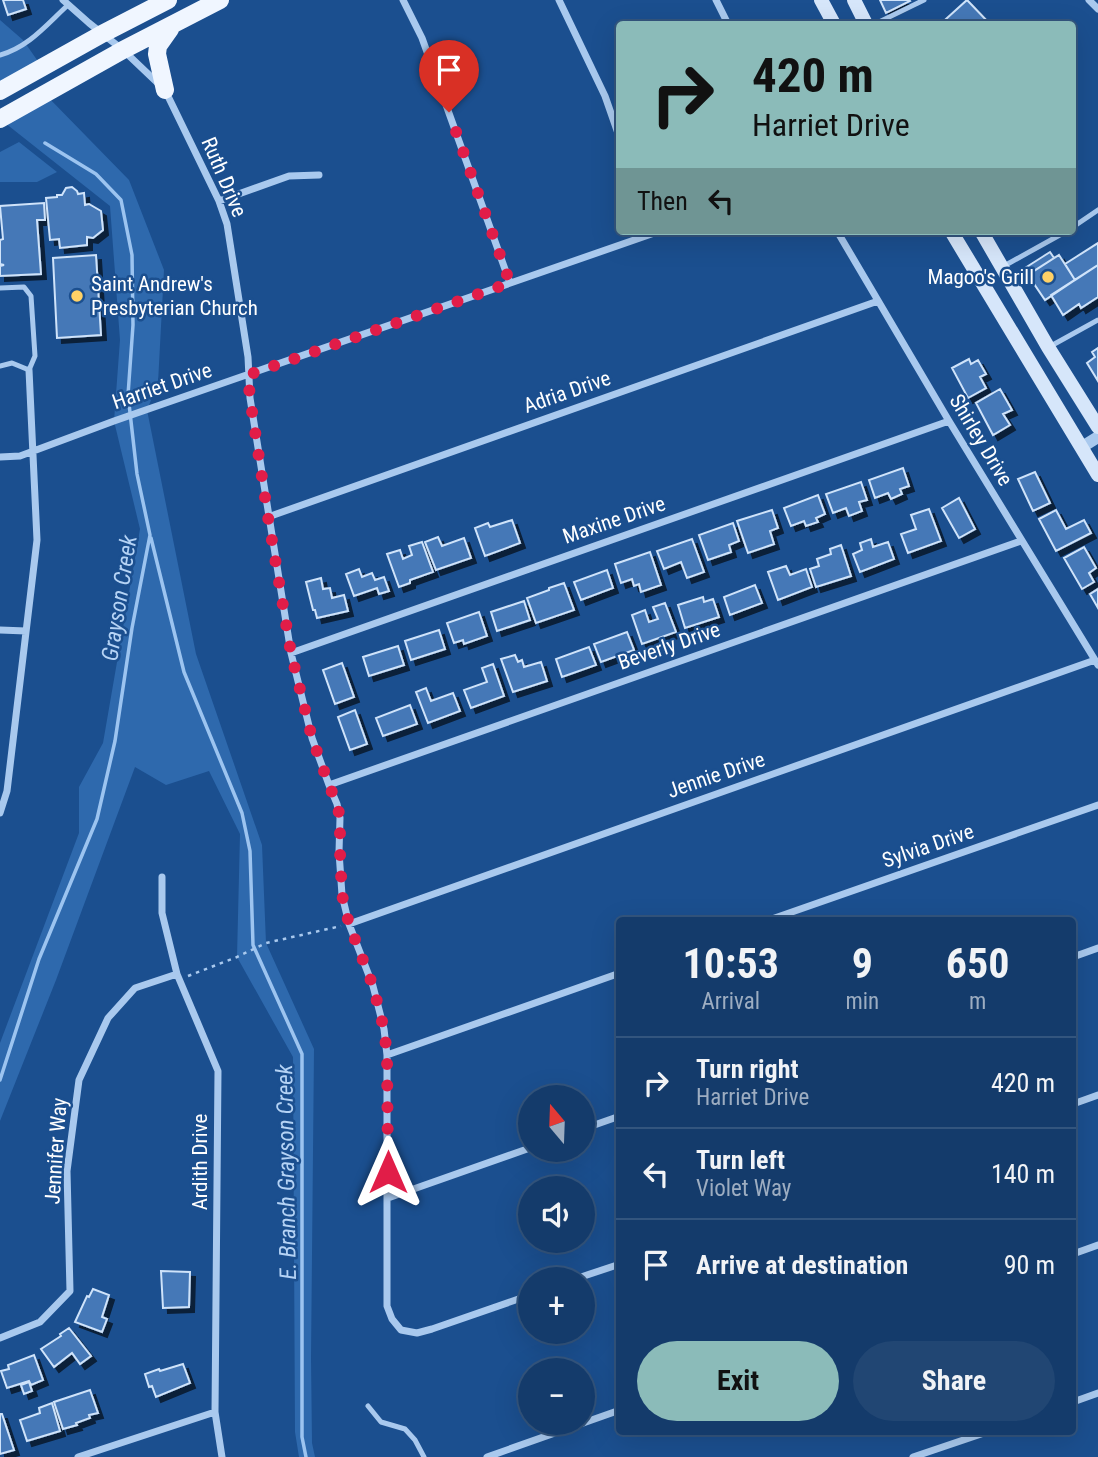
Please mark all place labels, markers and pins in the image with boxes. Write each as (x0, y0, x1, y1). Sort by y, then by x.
pin (419, 40, 479, 112)
place label: Magoo's Grill (928, 265, 1034, 289)
marker: Magoo's Grill (1040, 269, 1056, 285)
place label: Saint Andrew's Presbyterian Church (91, 272, 258, 320)
marker: Saint Andrew's Presbyterian Church (69, 288, 85, 304)

